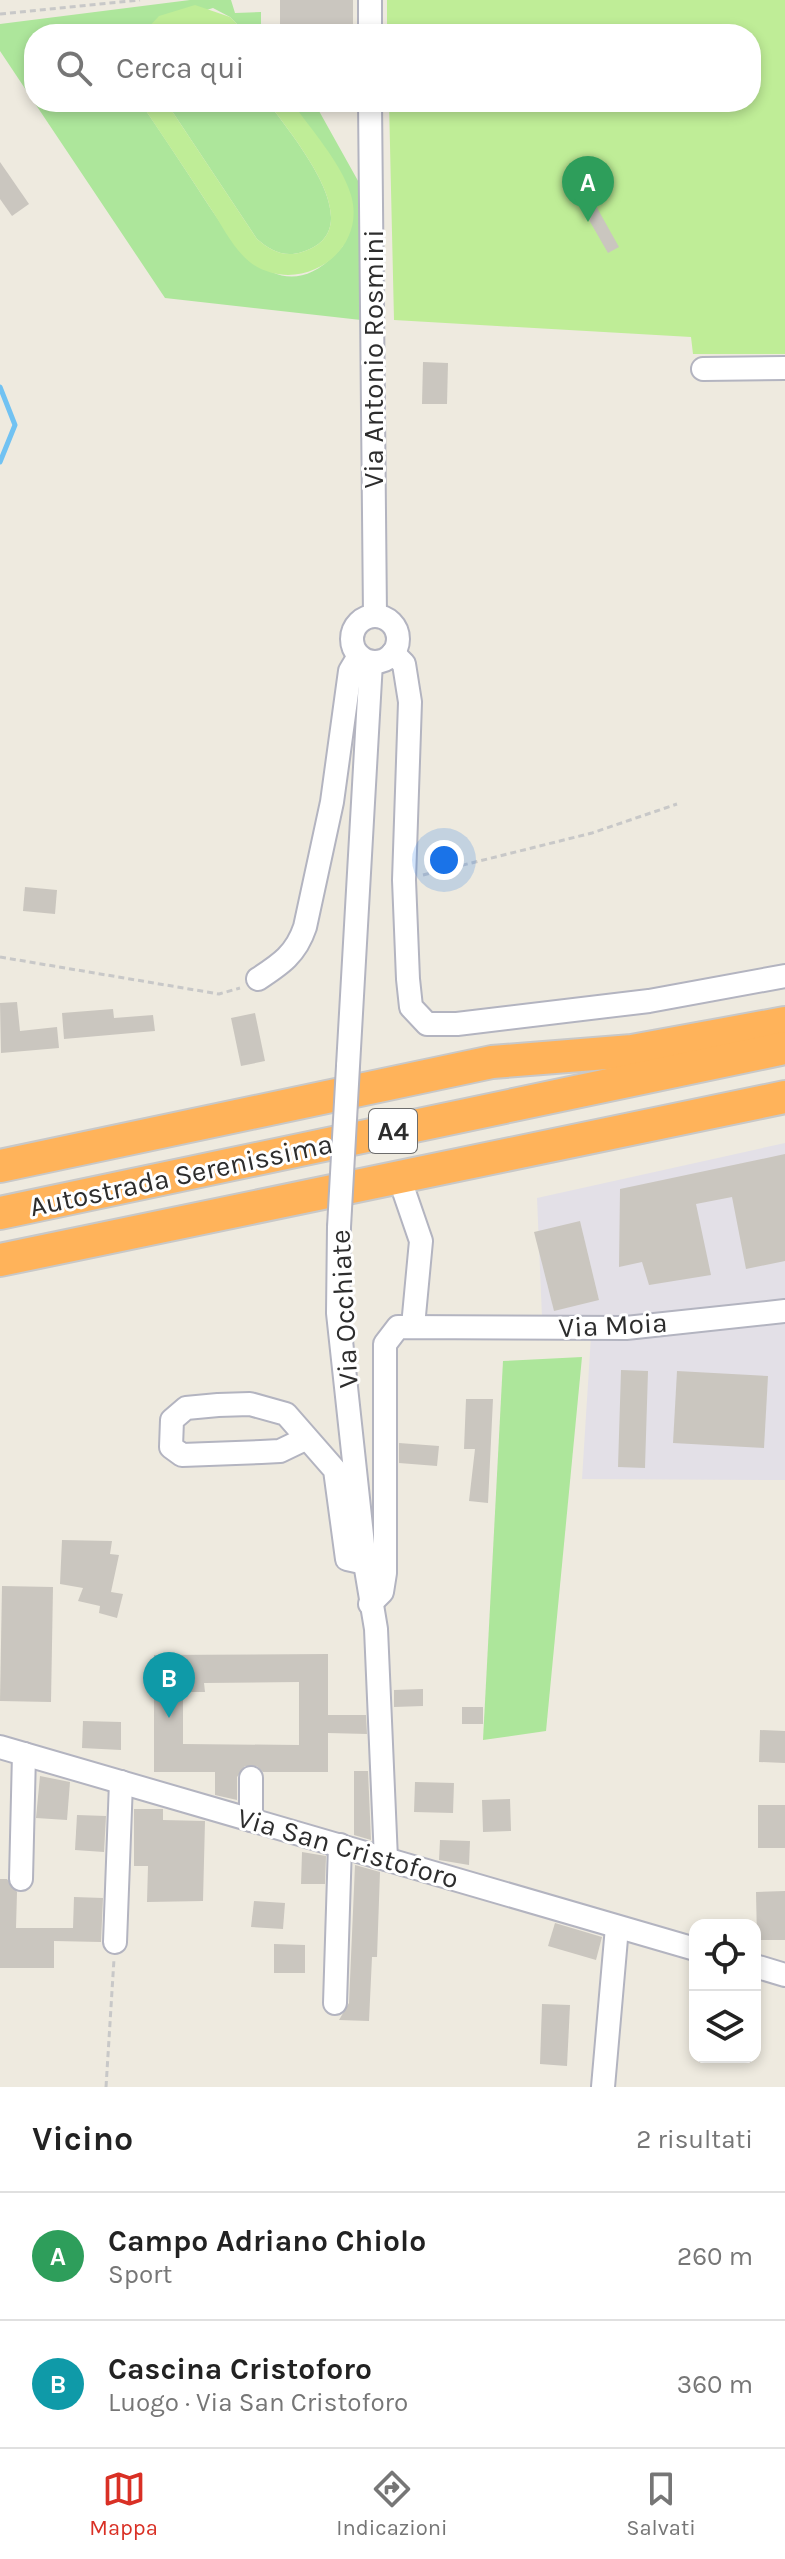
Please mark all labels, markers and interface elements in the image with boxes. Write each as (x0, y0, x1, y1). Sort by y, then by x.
search box (24, 24, 761, 112)
icon: search (52, 46, 96, 90)
text: Cerca qui (116, 50, 244, 86)
pin: A (562, 156, 614, 222)
street label: Via Antonio Rosmini (357, 229, 390, 489)
your location (424, 840, 464, 880)
road number: A4 (369, 1109, 417, 1153)
street label: Autostrada Serenissima (27, 1127, 335, 1223)
street label: Via Occhiate (323, 1229, 365, 1389)
street label: Via Moia (558, 1306, 668, 1344)
pin: B (143, 1652, 195, 1718)
street label: Via San Cristoforo (234, 1801, 462, 1895)
map controls (689, 1919, 761, 2063)
button: locate (689, 1919, 761, 1991)
button: layers (689, 1991, 761, 2063)
text: Vicino (32, 2119, 133, 2159)
text: 2 risultati (636, 2124, 753, 2155)
text: Campo Adriano Chiolo (108, 2223, 426, 2259)
text: A (50, 2241, 66, 2272)
text: 260 m (677, 2241, 753, 2272)
text: Sport (108, 2259, 172, 2290)
text: Cascina Cristoforo (108, 2351, 372, 2387)
text: B (50, 2369, 66, 2400)
text: 360 m (677, 2369, 753, 2400)
text: Luogo · Via San Cristoforo (108, 2387, 408, 2418)
tab: Mappa (89, 2467, 158, 2541)
tab: Indicazioni (336, 2467, 448, 2541)
tab: Salvati (626, 2467, 696, 2541)

